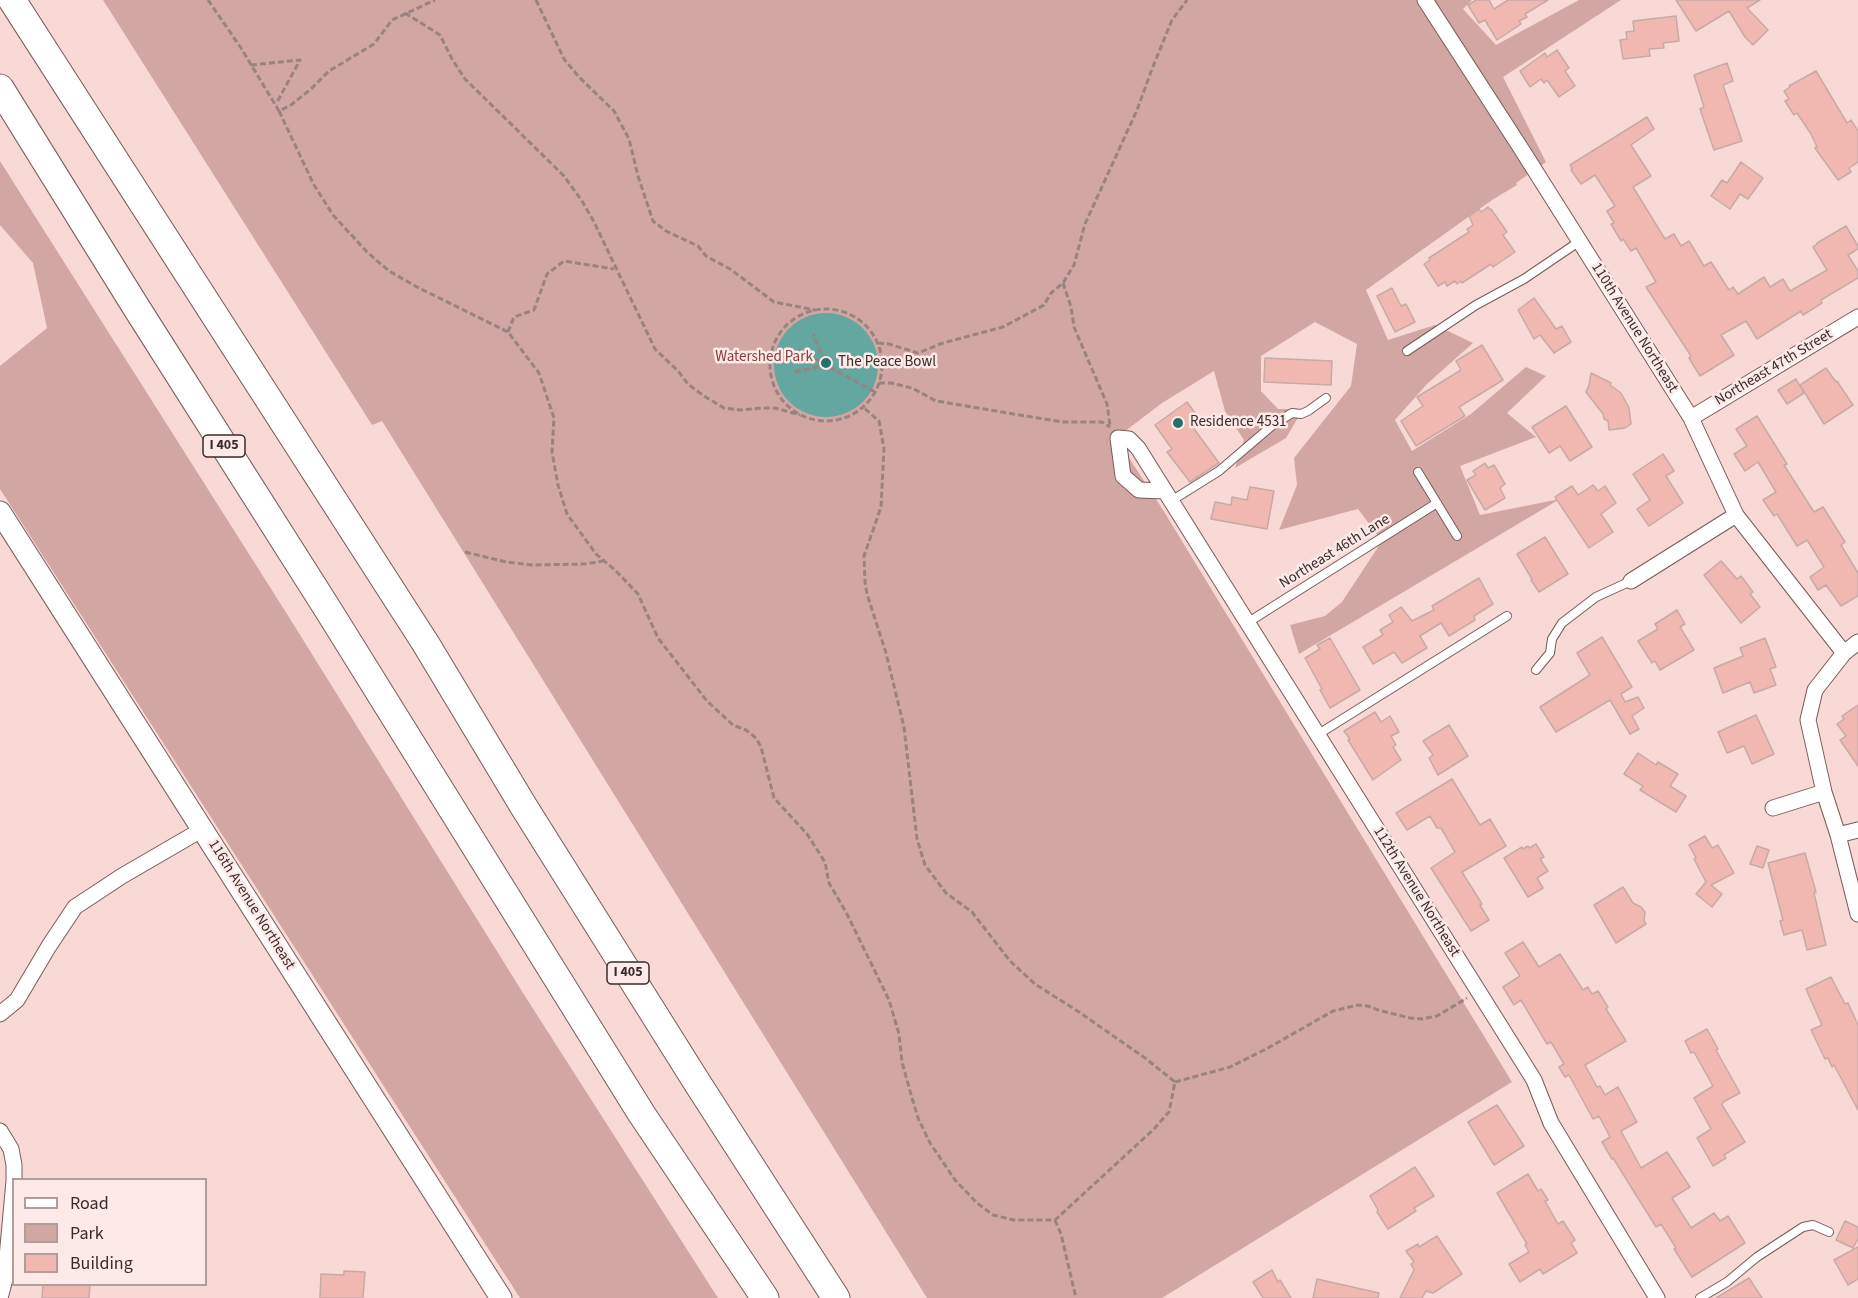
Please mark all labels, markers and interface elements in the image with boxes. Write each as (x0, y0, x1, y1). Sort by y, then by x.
street label: 110th Avenue Northeast (1587, 260, 1681, 396)
street label: Northeast 47th Street (1712, 326, 1836, 410)
park label: Watershed Park (715, 349, 813, 367)
place label: The Peace Bowl (838, 354, 936, 372)
marker: The Peace Bowl (819, 356, 833, 370)
place label: Residence 4531 (1190, 414, 1287, 432)
marker: Residence 4531 (1171, 416, 1185, 430)
road number: I 405 (203, 435, 245, 457)
street label: Northeast 46th Lane (1276, 511, 1394, 593)
street label: 112th Avenue Northeast (1369, 824, 1463, 960)
street label: 116th Avenue Northeast (204, 837, 298, 973)
road number: I 405 (607, 962, 649, 984)
legend (12, 1178, 207, 1286)
text: Road (70, 1191, 109, 1216)
text: Park (70, 1221, 104, 1246)
text: Building (70, 1251, 133, 1276)

